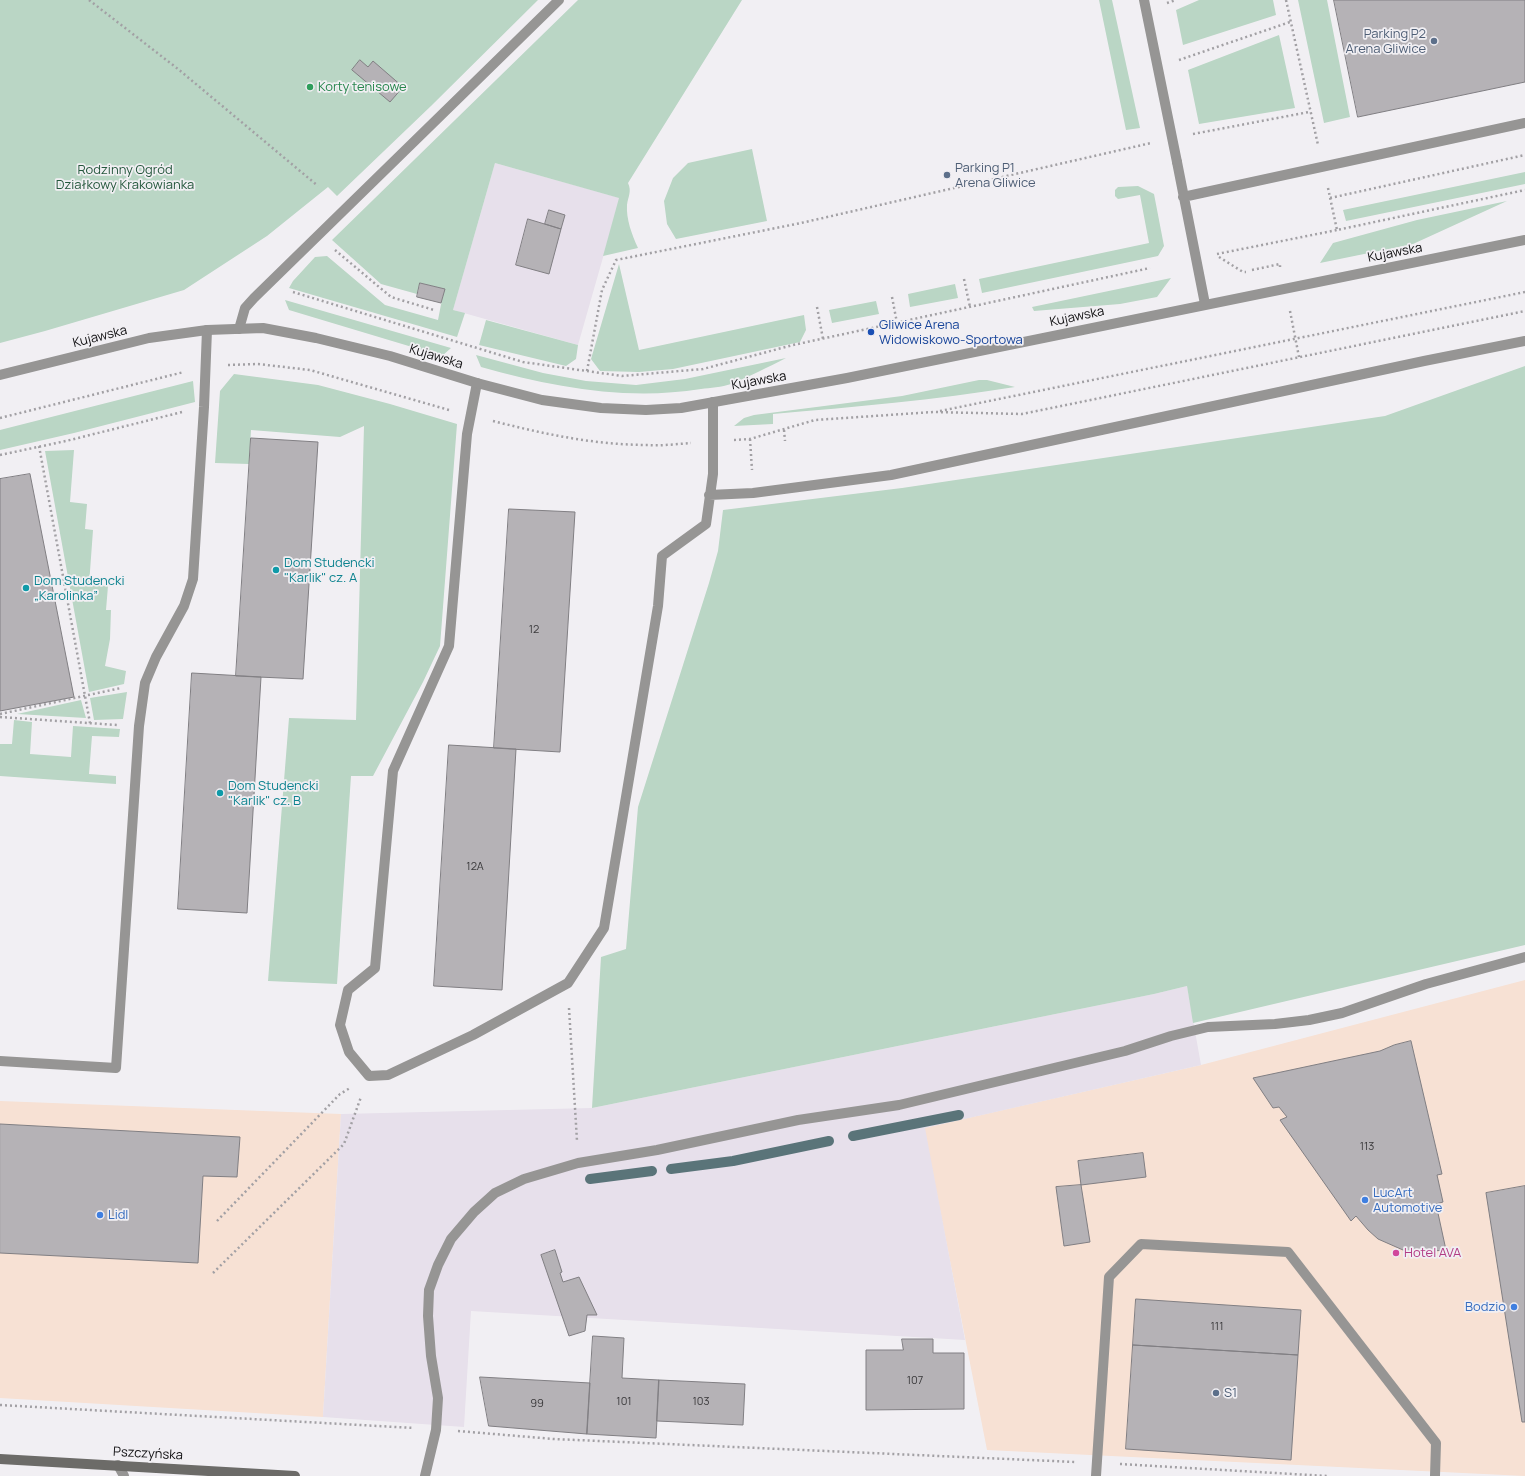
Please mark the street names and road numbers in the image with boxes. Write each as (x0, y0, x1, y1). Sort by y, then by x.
street label: Kujawska (1366, 240, 1424, 266)
street label: Kujawska (1048, 304, 1106, 330)
street label: Kujawska (71, 323, 129, 351)
street label: Kujawska (407, 341, 465, 373)
street label: Kujawska (730, 369, 788, 393)
street label: Pszczyńska (113, 1444, 183, 1464)

